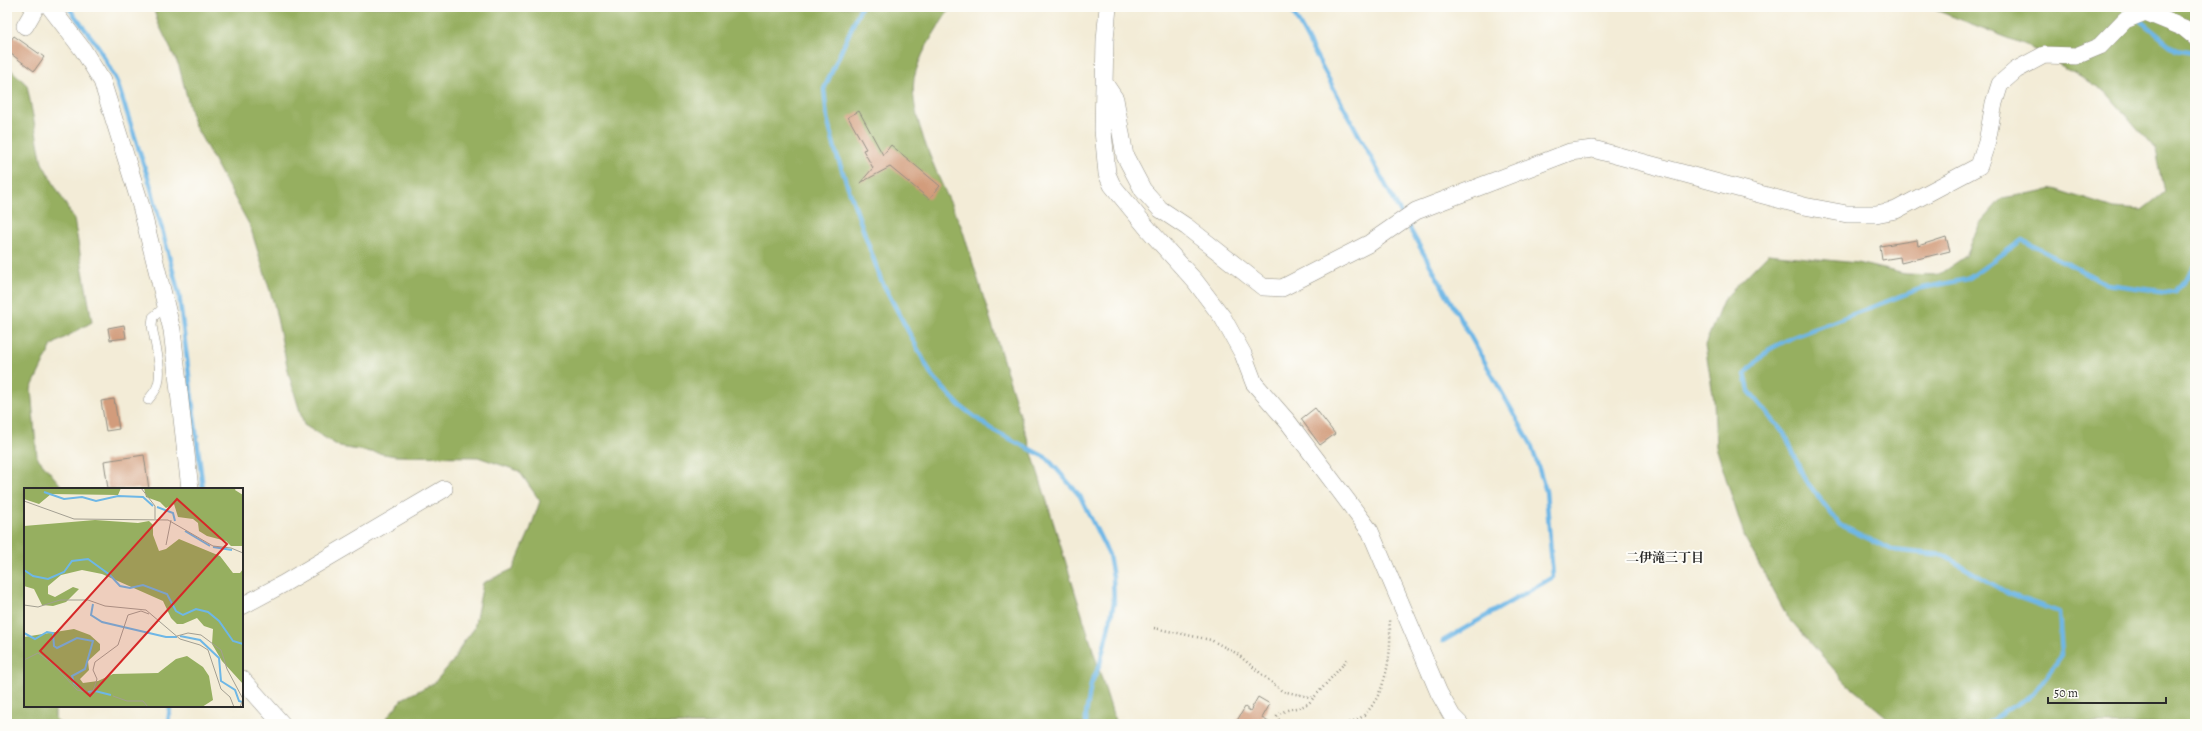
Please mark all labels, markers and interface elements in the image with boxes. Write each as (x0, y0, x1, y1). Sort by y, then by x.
inset map (24, 488, 243, 707)
district label: 二伊滝三丁目 (1626, 549, 1704, 566)
scale bar (2048, 679, 2166, 705)
text: 50 m (2054, 685, 2078, 701)

